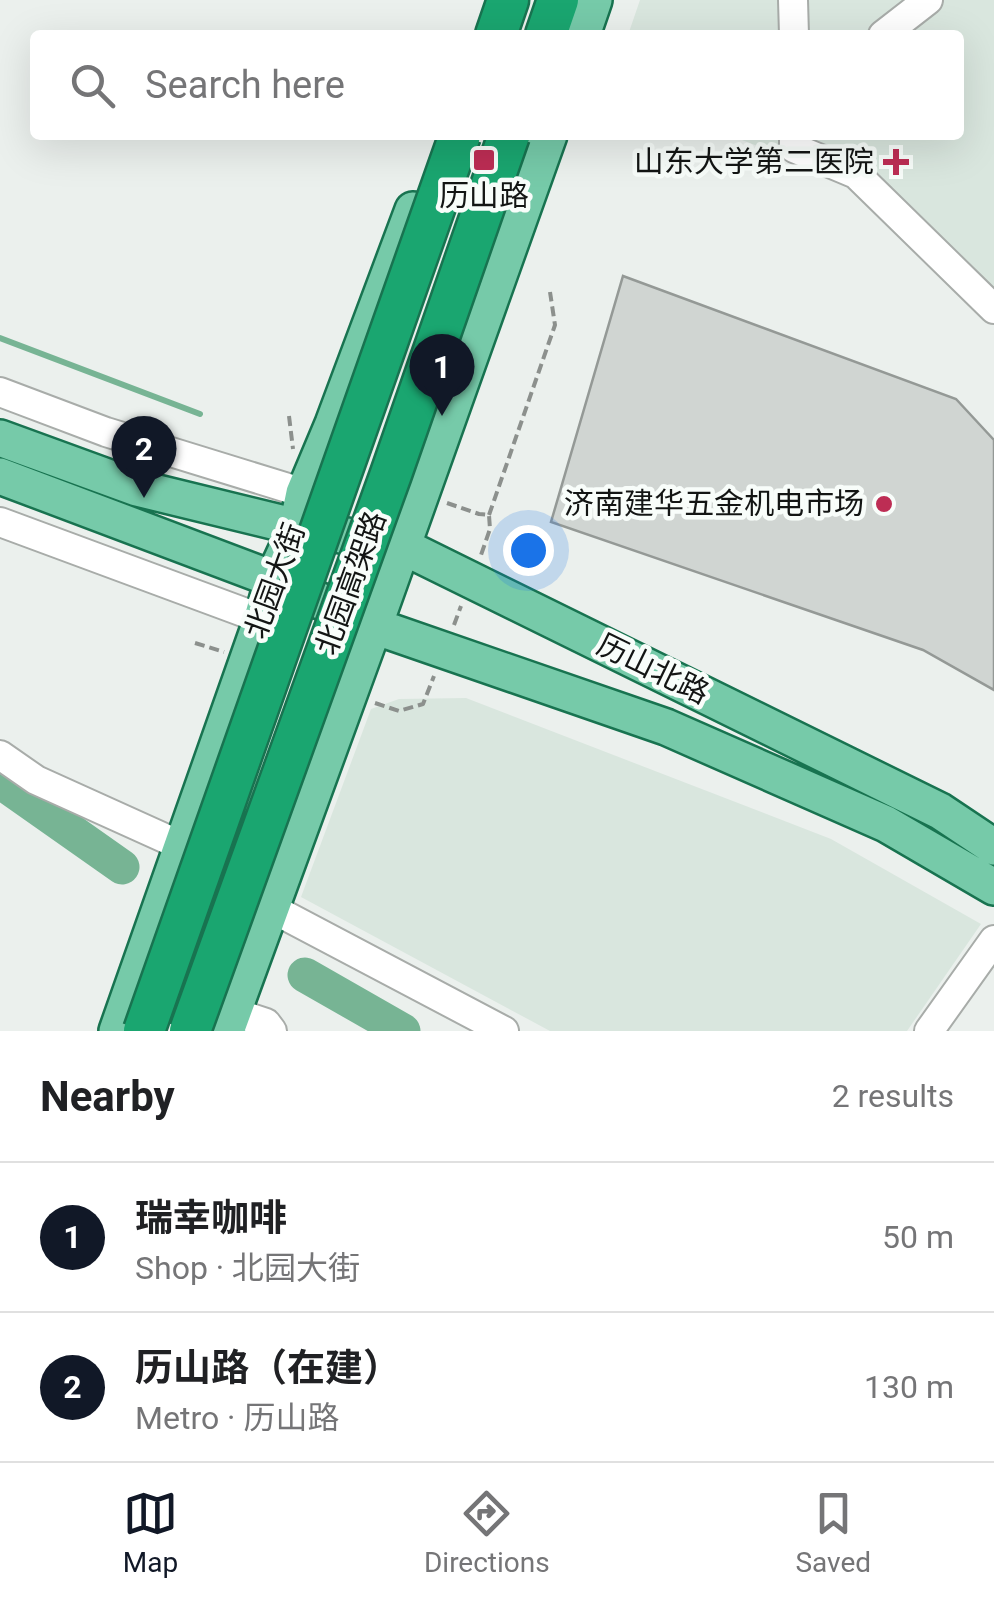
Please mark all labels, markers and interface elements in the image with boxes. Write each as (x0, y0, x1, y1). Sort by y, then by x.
search box (30, 30, 964, 140)
icon: search (65, 58, 120, 113)
text: Search here (145, 63, 345, 107)
place label: 山东大学第二医院 (634, 144, 874, 179)
marker: 历山路 (471, 147, 497, 173)
marker: 山东大学第二医院 (883, 149, 909, 175)
place label: 历山路 (439, 178, 529, 213)
pin: 1 (410, 334, 474, 416)
pin: 2 (112, 416, 176, 498)
place label: 济南建华五金机电市场 (564, 486, 864, 521)
marker: 济南建华五金机电市场 (873, 493, 895, 515)
street label: 北园高架路 (308, 506, 393, 659)
street label: 北园大街 (238, 518, 311, 643)
your location (503, 525, 554, 576)
street label: 历山北路 (592, 627, 715, 711)
text: Nearby (40, 1072, 175, 1121)
text: 2 results (832, 1077, 954, 1115)
text: 瑞幸咖啡 (135, 1196, 287, 1240)
text: 1 (63, 1218, 82, 1256)
text: 50 m (882, 1218, 954, 1256)
text: Shop · 北园大街 (135, 1249, 360, 1287)
text: 历山路（在建） (135, 1346, 401, 1390)
text: 2 (63, 1368, 82, 1406)
text: 130 m (864, 1368, 954, 1406)
text: Metro · 历山路 (135, 1399, 339, 1437)
tab: Map (123, 1486, 178, 1579)
tab: Directions (424, 1486, 550, 1579)
tab: Saved (795, 1486, 871, 1579)

